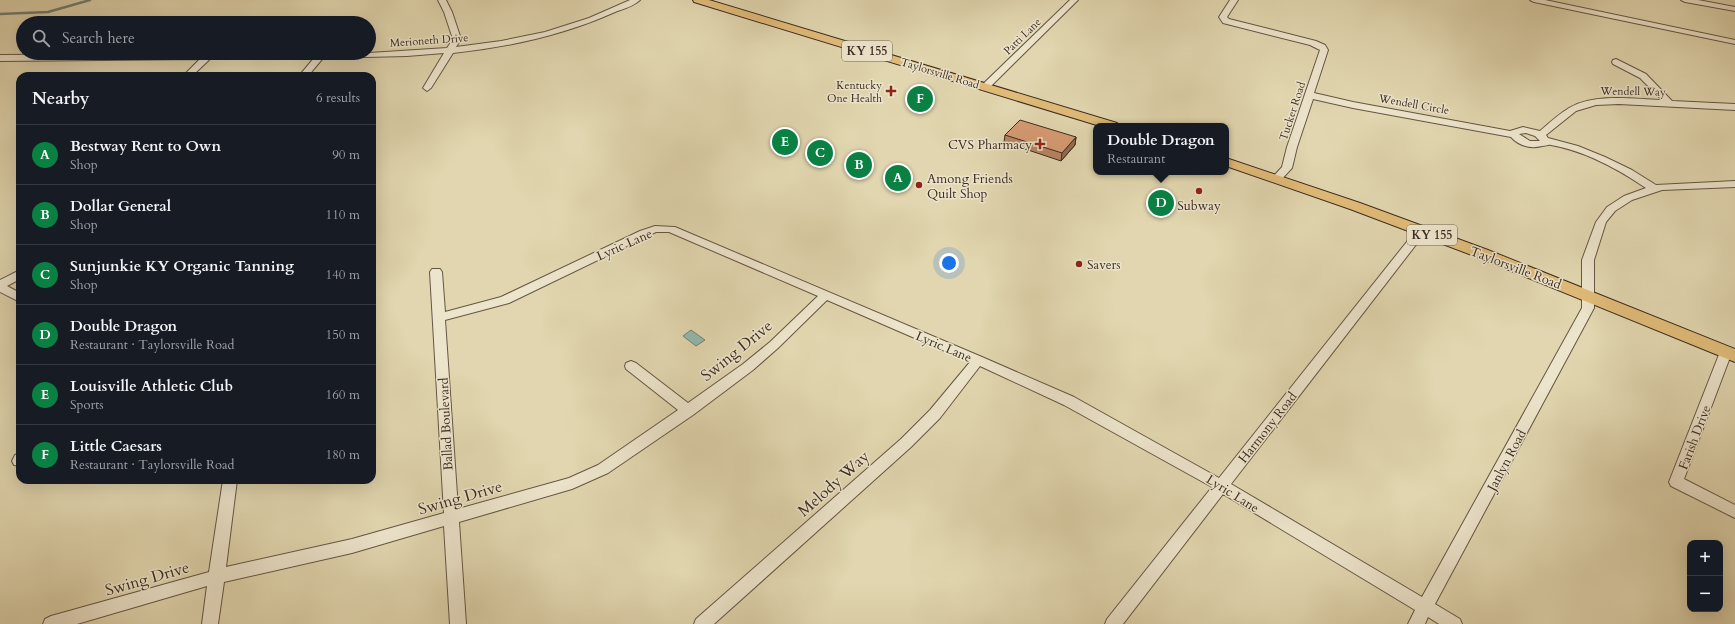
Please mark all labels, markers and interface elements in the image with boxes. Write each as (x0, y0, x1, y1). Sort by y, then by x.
street label: Patti Lane (1000, 15, 1044, 58)
search box (16, 16, 376, 60)
icon: search (30, 27, 52, 49)
text: Search here (62, 28, 135, 48)
street label: Merioneth Drive (389, 30, 469, 51)
road number: KY 155 (842, 41, 892, 61)
street label: Taylorsville Road (899, 54, 981, 93)
place label: Kentucky One Health (827, 78, 882, 106)
street label: Tucker Road (1276, 80, 1309, 143)
street label: Wendell Way (1599, 83, 1666, 100)
pin: F (907, 84, 933, 114)
marker: Kentucky One Health (885, 85, 897, 97)
text: Nearby (32, 87, 89, 110)
text: 6 results (316, 89, 360, 107)
street label: Wendell Circle (1377, 91, 1450, 118)
popup (1093, 123, 1229, 175)
pin: E (772, 127, 798, 157)
text: Double Dragon (1107, 130, 1215, 150)
text: Bestway Rent to Own (70, 136, 221, 156)
place label: CVS Pharmacy (948, 136, 1032, 154)
pin: C (807, 138, 833, 168)
marker: CVS Pharmacy (1035, 139, 1045, 149)
text: A (40, 146, 50, 164)
text: 90 m (332, 146, 360, 164)
pin: B (846, 150, 872, 180)
text: Restaurant (1107, 150, 1165, 168)
text: Shop (70, 156, 98, 174)
pin: A (885, 163, 911, 193)
place label: Among Friends Quilt Shop (927, 170, 1013, 203)
marker: Among Friends Quilt Shop (914, 180, 924, 190)
marker: Subway (1194, 186, 1204, 196)
pin: D (1148, 188, 1174, 218)
text: Dollar General (70, 196, 171, 216)
place label: Subway (1177, 197, 1221, 215)
text: B (40, 206, 50, 224)
text: 110 m (326, 206, 360, 224)
text: Shop (70, 216, 98, 234)
street label: Lyric Lane (594, 225, 655, 265)
road number: KY 155 (1407, 225, 1457, 245)
street label: Taylorsville Road (1467, 242, 1564, 294)
your location (939, 253, 959, 273)
text: Sunjunkie KY Organic Tanning (70, 256, 294, 276)
place label: Savers (1087, 256, 1121, 274)
marker: Savers (1074, 259, 1084, 269)
text: C (40, 266, 50, 284)
text: 140 m (326, 266, 360, 284)
text: Shop (70, 276, 98, 294)
street label: Swing Drive (696, 315, 777, 387)
text: Double Dragon (70, 316, 177, 336)
text: D (39, 326, 51, 344)
text: 150 m (326, 326, 360, 344)
street label: Lyric Lane (913, 327, 975, 367)
text: Restaurant · Taylorsville Road (70, 336, 235, 354)
text: Louisville Athletic Club (70, 376, 233, 396)
street label: Ballad Boulevard (435, 377, 457, 471)
text: E (41, 386, 49, 404)
text: 160 m (326, 386, 360, 404)
street label: Harmony Road (1234, 388, 1301, 467)
text: Sports (70, 396, 104, 414)
street label: Farish Drive (1674, 402, 1716, 472)
street label: Janlyn Road (1482, 427, 1531, 496)
text: Little Caesars (70, 436, 162, 456)
street label: Melody Way (793, 445, 875, 522)
text: F (41, 446, 49, 464)
text: 180 m (326, 446, 360, 464)
text: Restaurant · Taylorsville Road (70, 456, 235, 474)
street label: Lyric Lane (1203, 470, 1262, 517)
street label: Swing Drive (416, 475, 505, 520)
map controls (1687, 540, 1723, 612)
button: + (1687, 540, 1723, 576)
street label: Swing Drive (103, 556, 192, 601)
button: − (1687, 576, 1723, 612)

